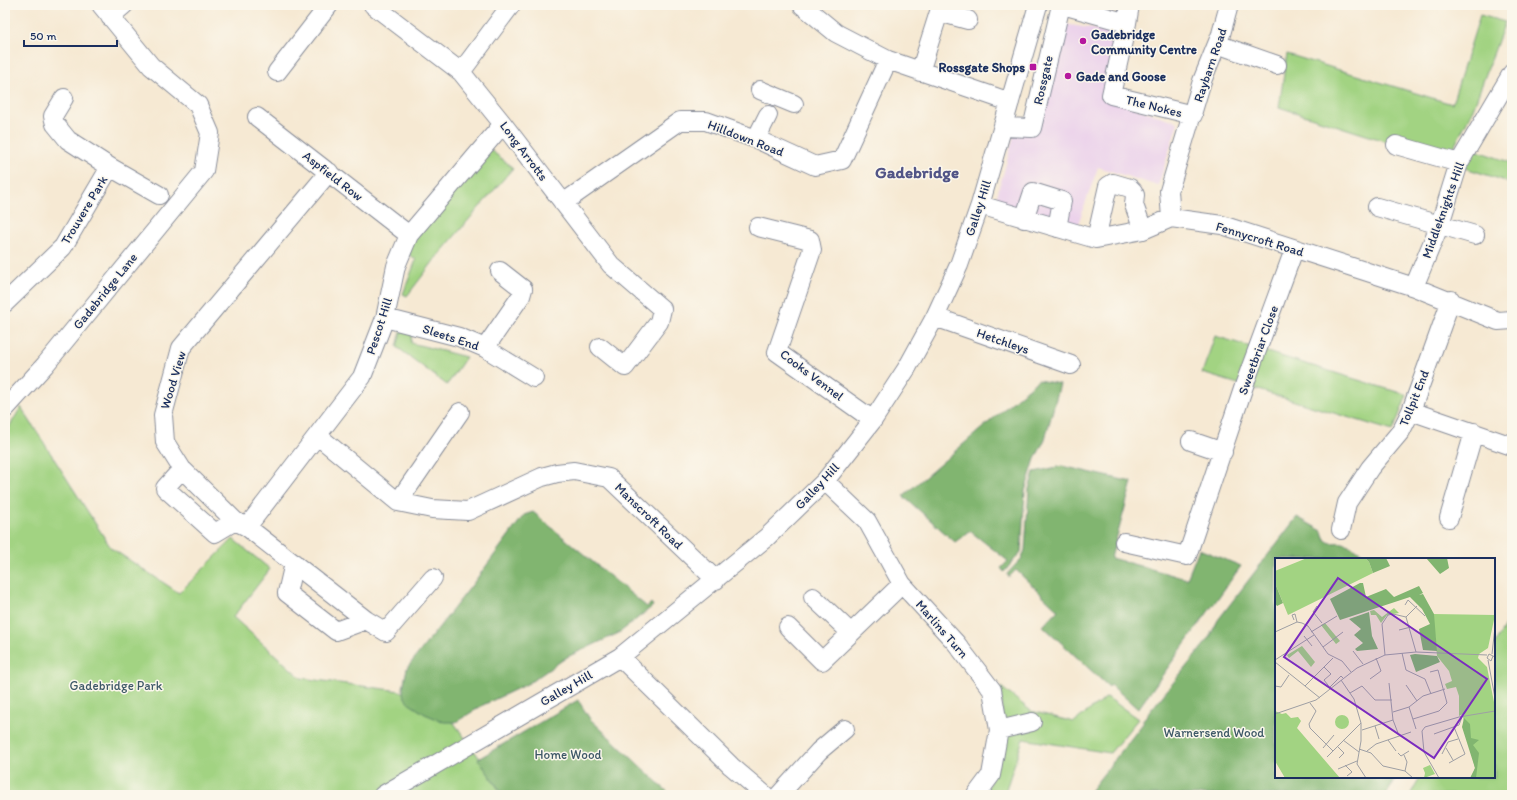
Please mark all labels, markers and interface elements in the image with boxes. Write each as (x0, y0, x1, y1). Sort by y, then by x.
scale bar (24, 22, 117, 48)
street label: Raybarn Road (1190, 26, 1230, 104)
place label: Gadebridge Community Centre (1091, 27, 1197, 58)
text: 50 m (30, 29, 56, 43)
marker: Gadebridge Community Centre (1078, 36, 1088, 46)
street label: Rossgate (1030, 54, 1056, 106)
place label: Rossgate Shops (939, 60, 1025, 76)
marker: Rossgate Shops (1028, 62, 1038, 72)
place label: Gade and Goose (1076, 69, 1166, 84)
marker: Gade and Goose (1063, 71, 1073, 81)
street label: The Nokes (1124, 92, 1184, 120)
street label: Hilldown Road (706, 117, 786, 159)
street label: Long Arrotts (497, 118, 551, 184)
street label: Aspfield Row (300, 148, 366, 204)
street label: Middleknights Hill (1419, 159, 1468, 260)
district label: Gadebridge (875, 162, 959, 183)
street label: Trouvere Park (58, 173, 111, 247)
street label: Galley Hill (962, 178, 994, 238)
street label: Fennycroft Road (1214, 218, 1306, 260)
street label: Gadebridge Lane (70, 250, 140, 332)
street label: Pescot Hill (363, 295, 395, 356)
street label: Sweetbriar Close (1235, 303, 1281, 397)
street label: Sleets End (421, 321, 481, 353)
street label: Hetchleys (975, 325, 1031, 357)
street label: Cooks Vennel (777, 346, 847, 404)
street label: Wood View (157, 349, 189, 411)
street label: Tollpit End (1396, 368, 1432, 428)
street label: Galley Hill (792, 459, 842, 512)
street label: Manscroft Road (612, 480, 686, 552)
inset map (1275, 558, 1495, 778)
street label: Marlins Turn (913, 597, 972, 662)
street label: Galley Hill (537, 667, 595, 709)
park label: Gadebridge Park (70, 678, 163, 693)
park label: Warnersend Wood (1164, 725, 1264, 740)
park label: Home Wood (534, 747, 602, 762)

